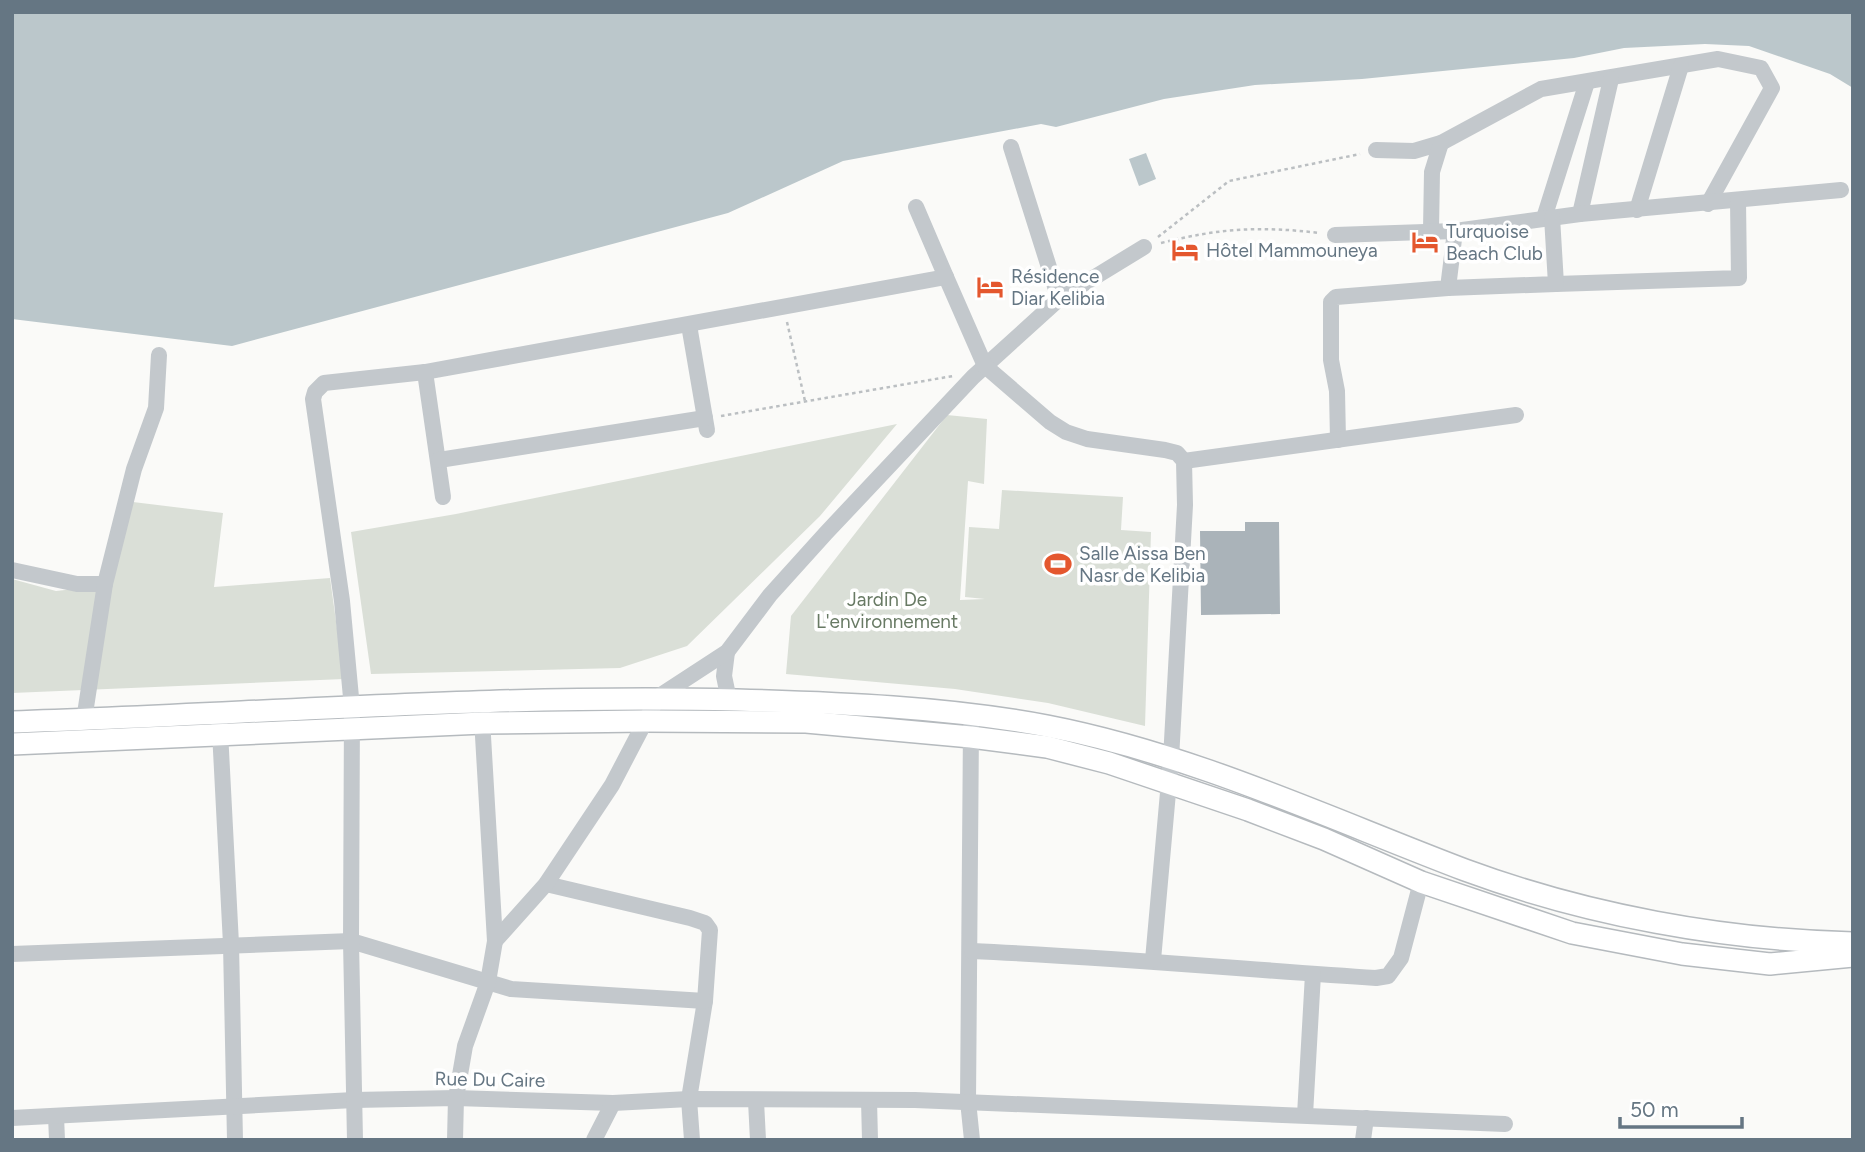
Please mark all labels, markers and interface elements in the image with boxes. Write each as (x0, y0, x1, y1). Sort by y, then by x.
place label: Turquoise Beach Club (1446, 220, 1543, 265)
hotel icon: Turquoise Beach Club (1410, 227, 1440, 257)
hotel icon: Hôtel Mammouneya (1170, 235, 1200, 265)
place label: Hôtel Mammouneya (1206, 239, 1378, 262)
place label: Résidence Diar Kelibia (1011, 265, 1105, 310)
hotel icon: Résidence Diar Kelibia (975, 272, 1005, 302)
place label: Salle Aissa Ben Nasr de Kelibia (1079, 542, 1206, 587)
sports icon: Salle Aissa Ben Nasr de Kelibia (1043, 549, 1073, 579)
park label: Jardin De L'environnement (816, 588, 958, 633)
street label: Rue Du Caire (435, 1067, 545, 1092)
scale bar (1620, 1086, 1742, 1130)
text: 50 m (1630, 1097, 1679, 1122)

